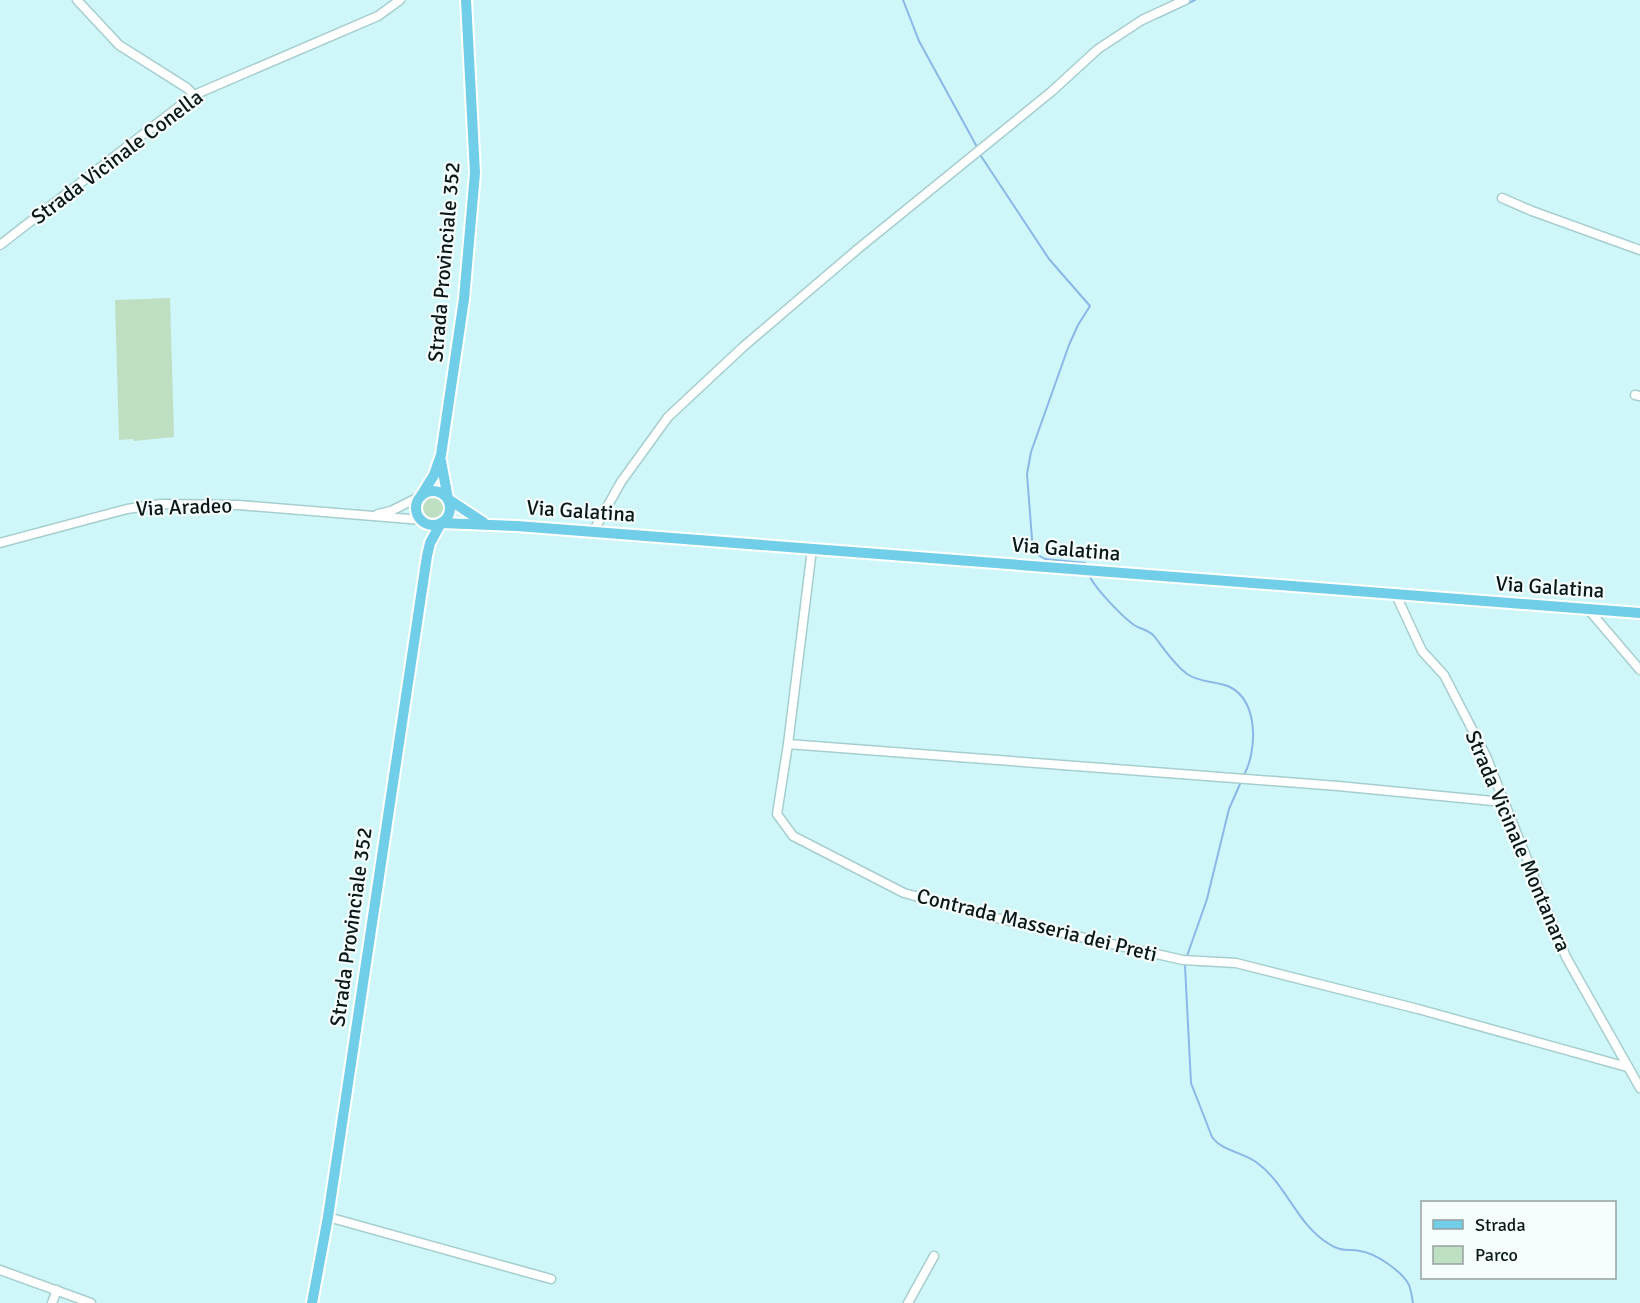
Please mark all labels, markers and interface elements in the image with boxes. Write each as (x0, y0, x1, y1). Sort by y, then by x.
street label: Strada Vicinale Conella (26, 84, 208, 230)
street label: Strada Provinciale 352 (422, 161, 466, 363)
street label: Via Aradeo (135, 492, 233, 522)
street label: Via Galatina (526, 494, 636, 528)
street label: Via Galatina (1011, 531, 1121, 567)
street label: Via Galatina (1495, 570, 1605, 604)
street label: Strada Vicinale Montanara (1460, 726, 1576, 956)
street label: Strada Provinciale 352 (324, 826, 378, 1028)
street label: Contrada Masseria dei Preti (914, 883, 1160, 967)
legend (1421, 1201, 1616, 1279)
text: Strada (1475, 1214, 1526, 1236)
text: Parco (1475, 1244, 1518, 1266)

